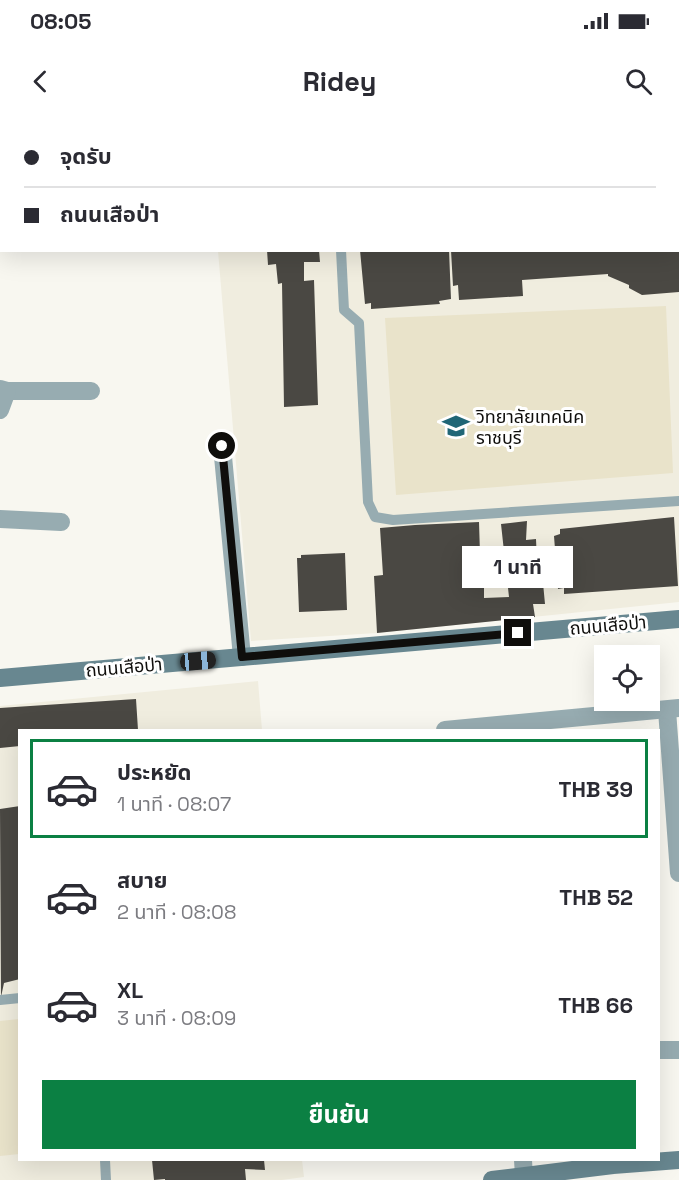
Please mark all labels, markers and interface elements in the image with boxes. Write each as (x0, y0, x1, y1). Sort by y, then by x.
text: 08:05 (30, 7, 91, 35)
text: Ridey (303, 64, 376, 99)
icon: back (24, 65, 57, 98)
icon: search (622, 65, 655, 98)
text: จุดรับ (60, 142, 112, 170)
text: ถนนเสือป่า (60, 200, 159, 228)
place label: วิทยาลัยเทคนิค ราชบุรี (475, 405, 584, 449)
school or university icon: วิทยาลัยเทคนิค ราชบุรี (441, 411, 471, 441)
route start (208, 432, 235, 459)
callout: 1 นาที (462, 546, 574, 588)
text: 1 นาที (493, 554, 542, 580)
street label: ถนนเสือป่า (569, 610, 647, 640)
route end (504, 619, 531, 646)
map controls (594, 645, 660, 711)
button: locate (594, 645, 660, 711)
car (179, 650, 217, 672)
street label: ถนนเสือป่า (85, 652, 163, 682)
text: ประหยัด (117, 758, 192, 786)
icon: car (45, 762, 99, 816)
text: THB 39 (558, 775, 633, 803)
text: 1 นาที · 08:07 (117, 791, 231, 817)
text: สบาย (117, 866, 167, 894)
icon: car (45, 870, 99, 924)
text: THB 52 (559, 883, 633, 911)
text: 2 นาที · 08:08 (117, 899, 236, 925)
text: XL (117, 976, 143, 1004)
icon: car (45, 978, 99, 1032)
text: THB 66 (558, 991, 633, 1019)
text: 3 นาที · 08:09 (117, 1005, 236, 1031)
button: ยืนยัน (42, 1080, 636, 1149)

